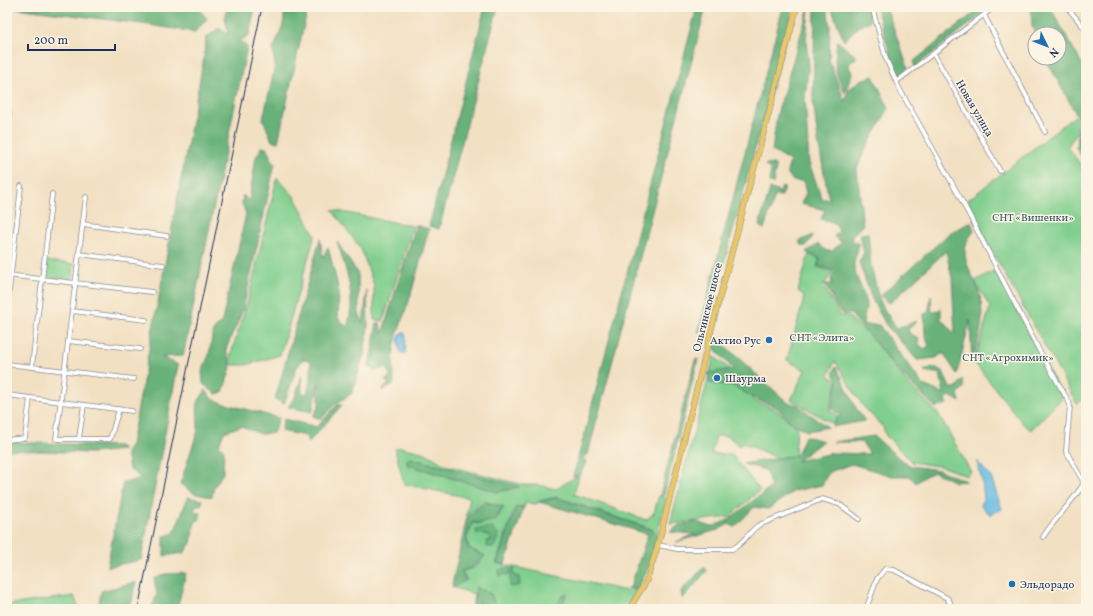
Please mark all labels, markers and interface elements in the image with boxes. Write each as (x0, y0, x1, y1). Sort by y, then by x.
scale bar (28, 26, 115, 52)
north arrow (1027, 26, 1067, 66)
text: 200 m (34, 33, 68, 49)
text: N (1045, 44, 1061, 60)
street label: Новая улица (951, 78, 996, 140)
park label: СНТ «Вишенки» (992, 211, 1074, 226)
street label: Ольгинское шоссе (690, 261, 727, 354)
park label: СНТ «Элита» (790, 331, 855, 346)
place label: Актио Рус (710, 334, 761, 349)
marker: Актио Рус (764, 335, 774, 345)
park label: СНТ «Агрохимик» (962, 351, 1054, 366)
place label: Шаурма (725, 372, 767, 387)
marker: Шаурма (712, 373, 722, 383)
place label: Эльдорадо (1020, 578, 1074, 593)
marker: Эльдорадо (1007, 579, 1017, 589)

